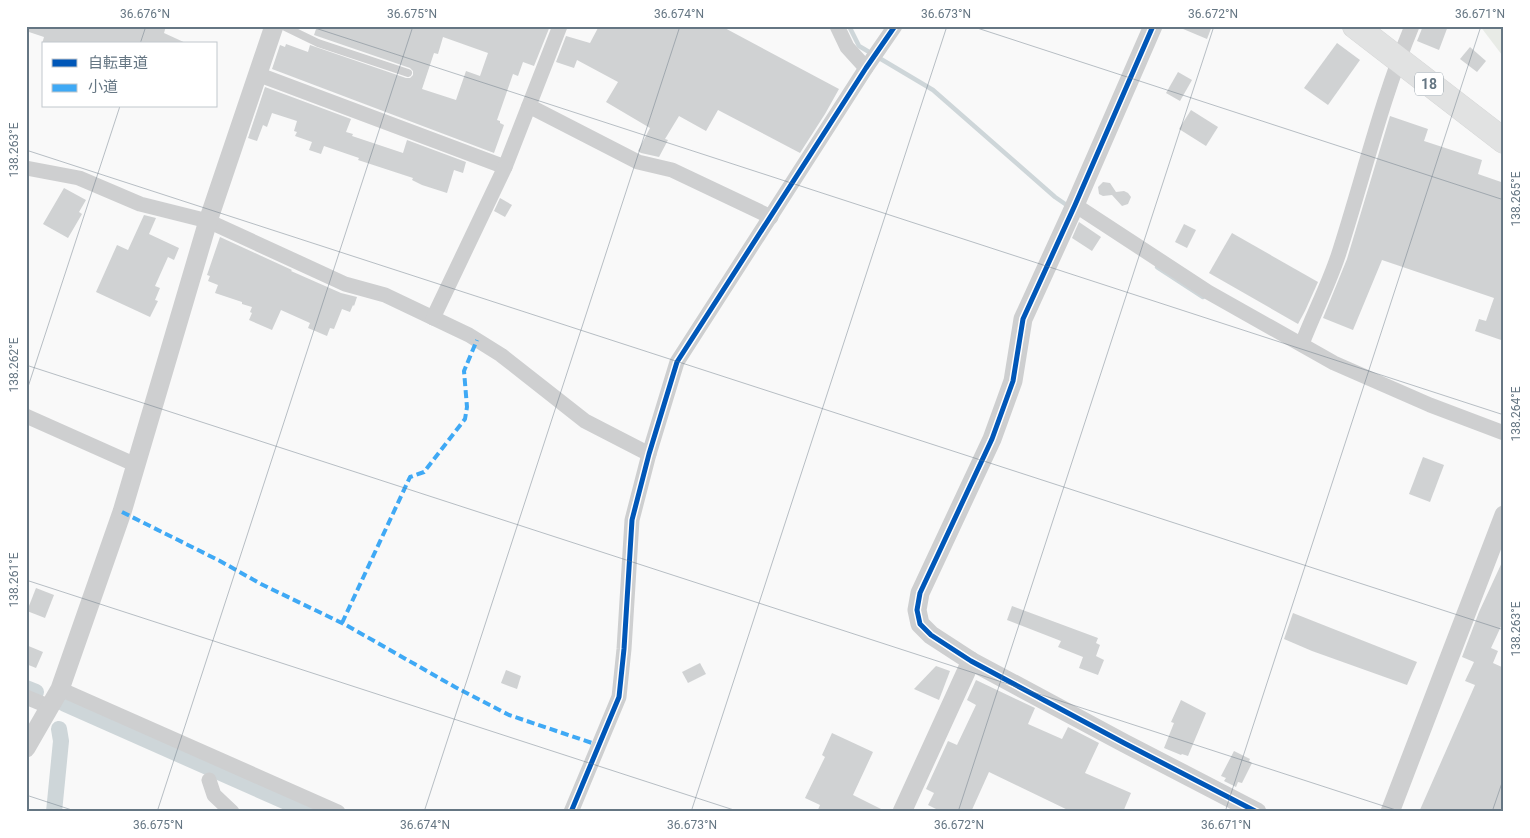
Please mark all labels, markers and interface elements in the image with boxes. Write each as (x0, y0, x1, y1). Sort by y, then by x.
text: 36.676°N (120, 7, 170, 21)
text: 36.675°N (387, 7, 437, 21)
text: 36.674°N (654, 7, 704, 21)
text: 36.673°N (921, 7, 971, 21)
text: 36.672°N (1188, 7, 1238, 21)
text: 36.671°N (1455, 7, 1505, 21)
legend (42, 42, 218, 108)
text: 自転車道 (88, 54, 148, 72)
road number: 18 (1415, 72, 1443, 96)
text: 小道 (88, 78, 118, 96)
text: 138.263°E (7, 122, 21, 177)
text: 138.265°E (1509, 171, 1523, 226)
text: 138.262°E (7, 337, 21, 392)
text: 138.264°E (1509, 386, 1523, 441)
text: 138.261°E (7, 552, 21, 607)
text: 138.263°E (1509, 601, 1523, 656)
text: 36.675°N (133, 818, 183, 832)
text: 36.674°N (400, 818, 450, 832)
text: 36.673°N (667, 818, 717, 832)
text: 36.672°N (934, 818, 984, 832)
text: 36.671°N (1201, 818, 1251, 832)

